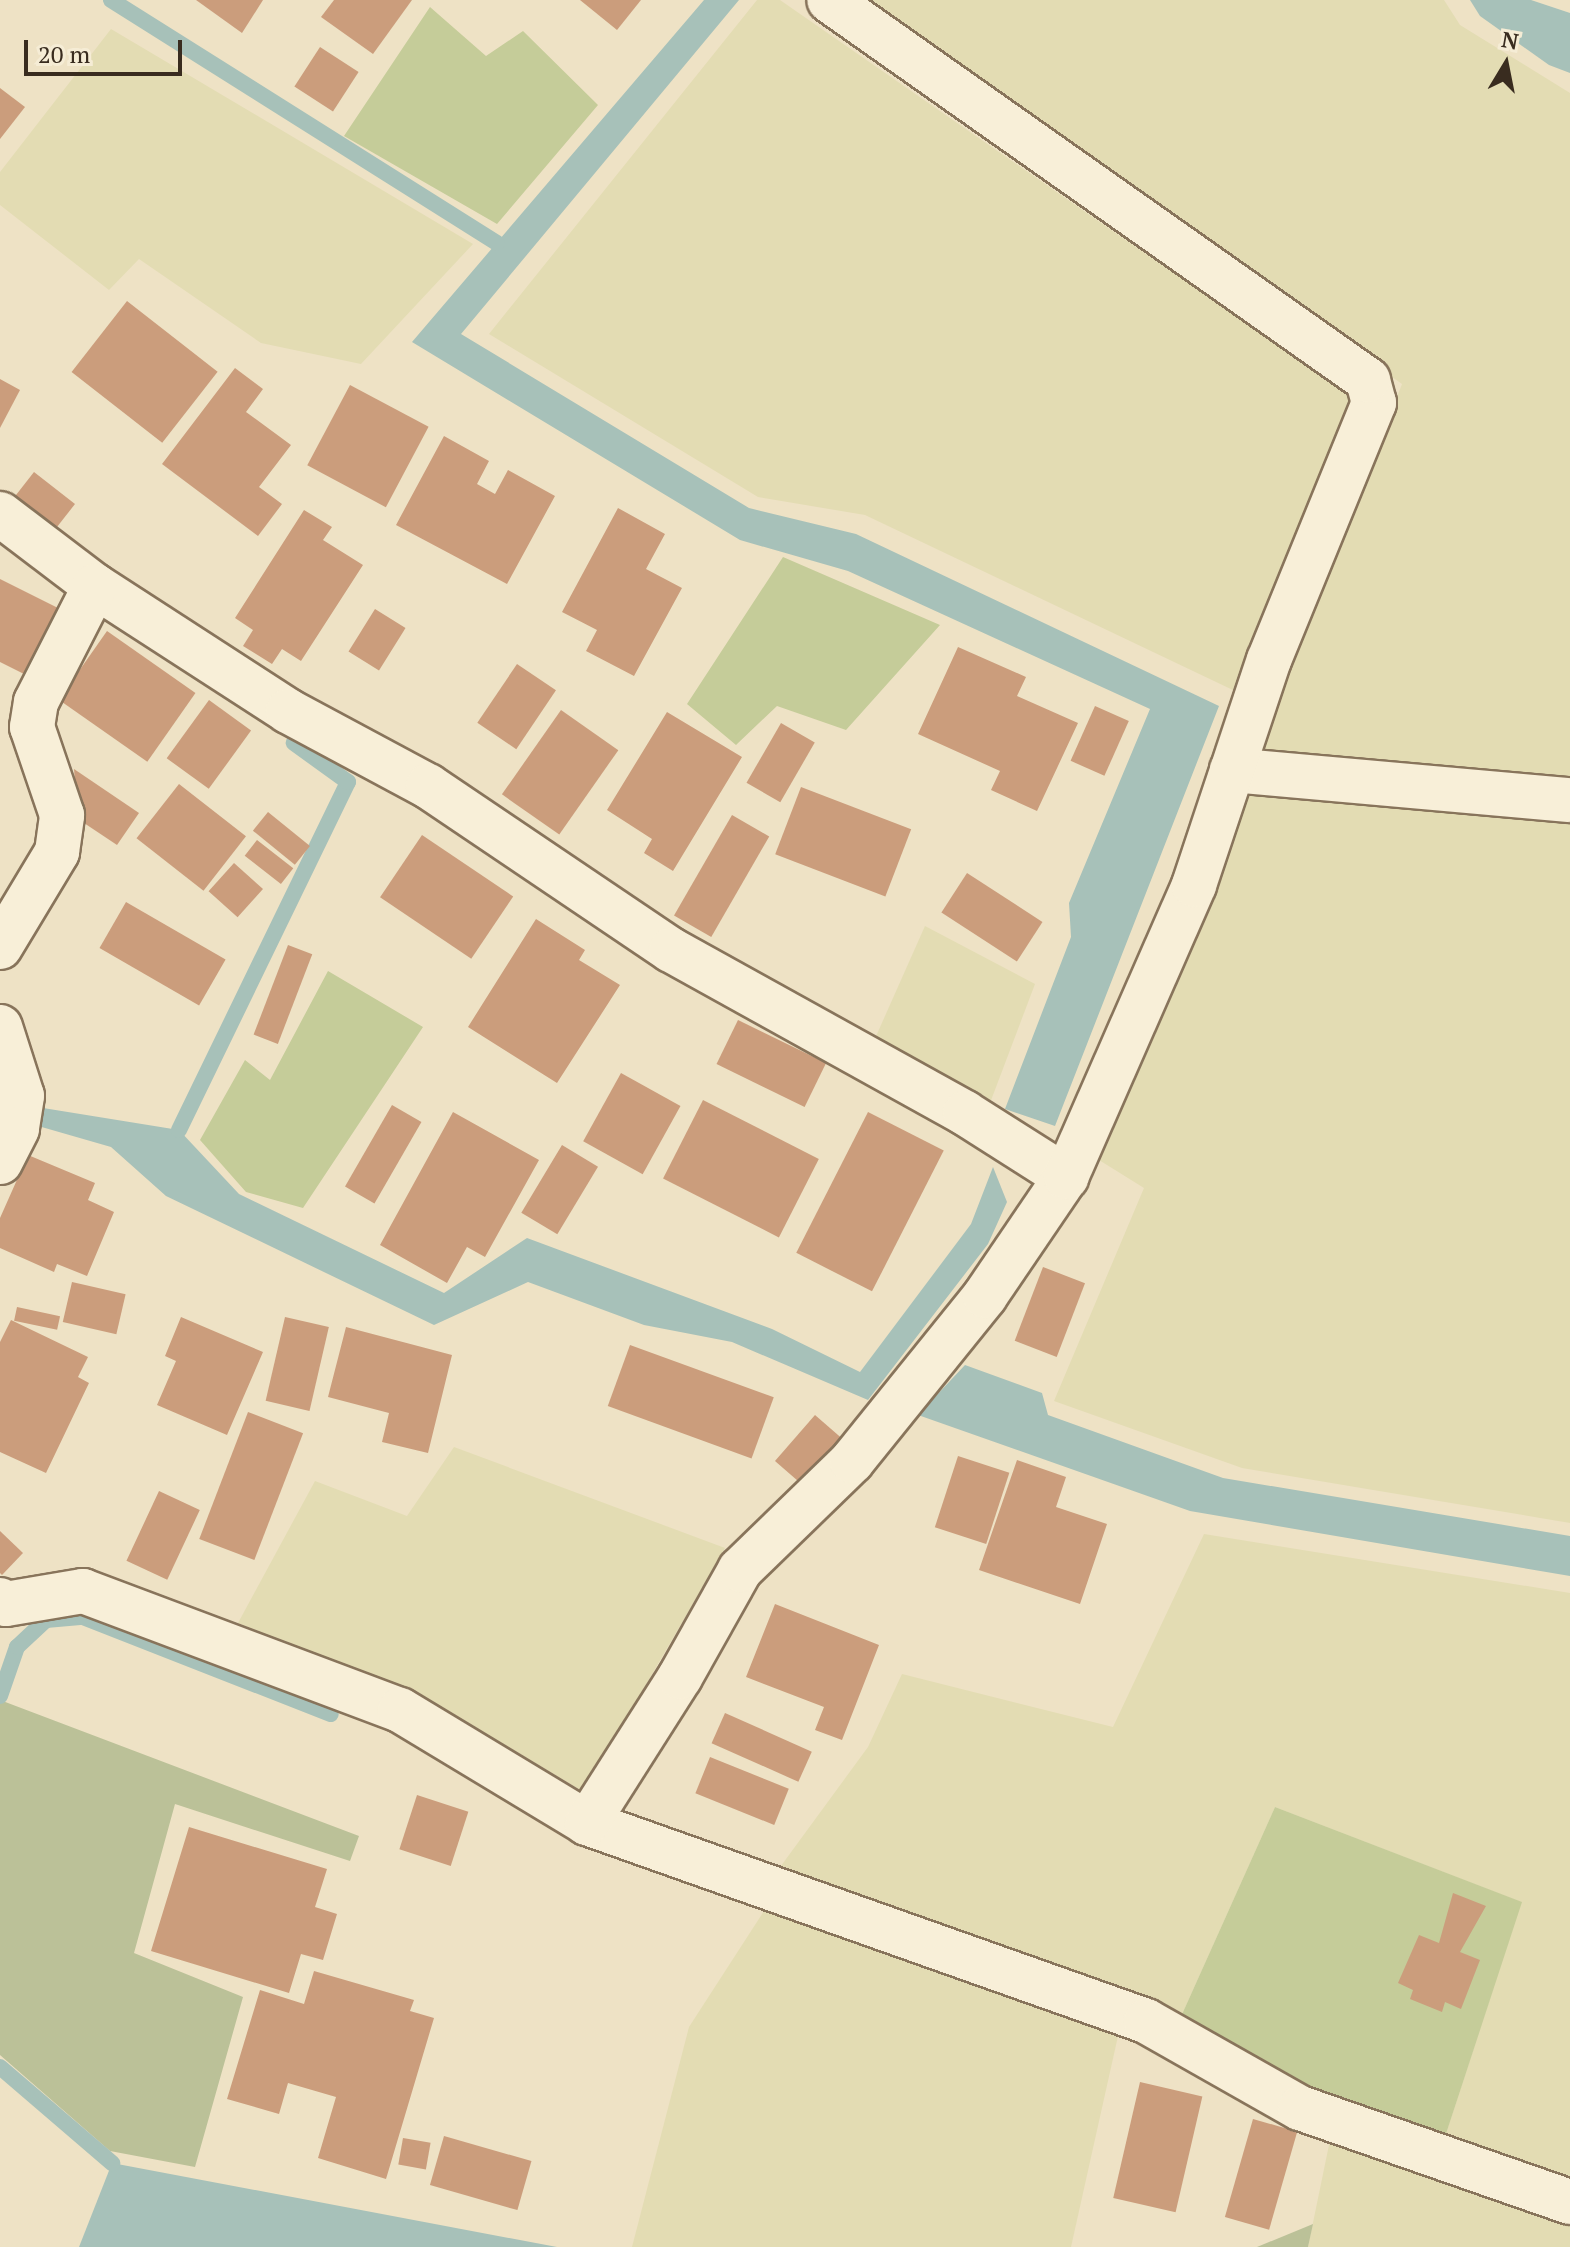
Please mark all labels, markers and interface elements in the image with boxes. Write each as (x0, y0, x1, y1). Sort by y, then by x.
scale bar (28, 24, 186, 74)
north arrow (1466, 24, 1546, 104)
text: N (1500, 24, 1521, 56)
text: 20 m (38, 38, 90, 70)

